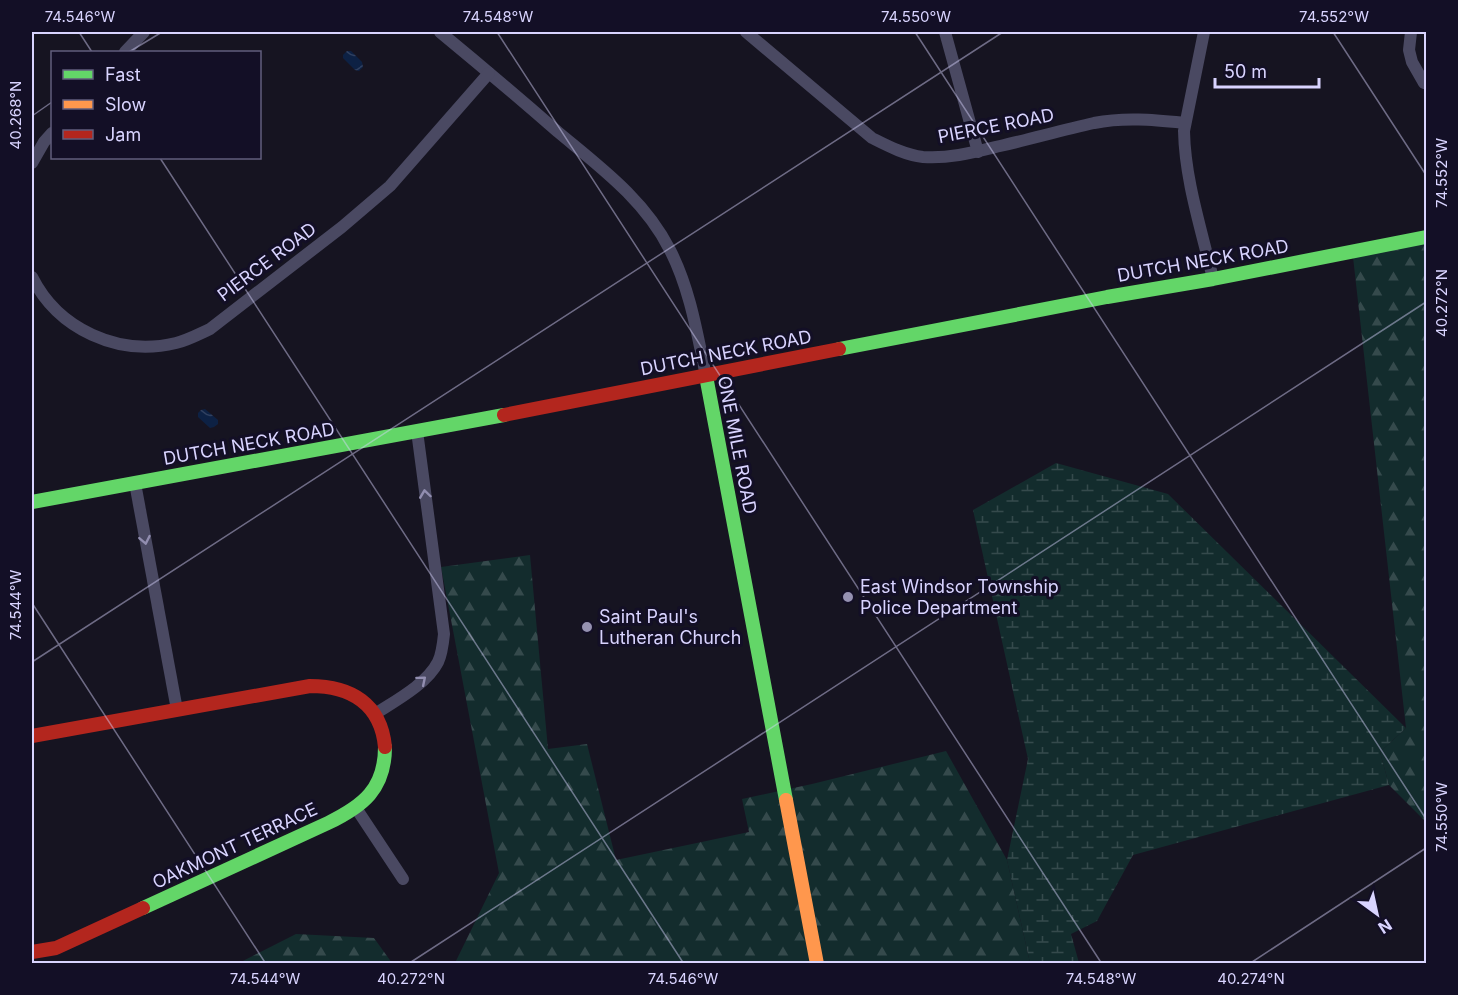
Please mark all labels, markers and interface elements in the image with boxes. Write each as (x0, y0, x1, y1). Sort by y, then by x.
text: 74.546°W (45, 7, 116, 26)
text: 74.548°W (463, 7, 533, 26)
text: 74.550°W (881, 7, 951, 26)
text: 74.552°W (1299, 7, 1369, 26)
legend (51, 51, 261, 159)
scale bar (1215, 51, 1318, 89)
text: 50 m (1224, 61, 1267, 82)
text: Fast (105, 64, 141, 85)
text: 40.268°N (6, 81, 25, 149)
text: Slow (105, 94, 146, 115)
street label: PIERCE ROAD (936, 104, 1056, 147)
text: Jam (105, 124, 141, 145)
text: 74.552°W (1432, 138, 1451, 208)
street label: PIERCE ROAD (213, 218, 320, 305)
street label: DUTCH NECK ROAD (1115, 235, 1290, 286)
text: 40.272°N (1432, 269, 1451, 337)
street label: DUTCH NECK ROAD (639, 326, 813, 379)
street label: ONE MILE ROAD (714, 374, 761, 516)
street label: DUTCH NECK ROAD (161, 418, 336, 469)
one-way arrow (420, 489, 432, 498)
one-way arrow (138, 535, 151, 545)
text: 74.544°W (6, 569, 25, 640)
place label: East Windsor Township Police Department (860, 576, 1059, 618)
marker: East Windsor Township Police Department (841, 590, 855, 604)
place label: Saint Paul's Lutheran Church (599, 606, 741, 648)
marker: Saint Paul's Lutheran Church (580, 620, 594, 634)
one-way arrow (415, 676, 426, 687)
text: 74.550°W (1432, 782, 1451, 852)
street label: OAKMONT TERRACE (149, 798, 320, 893)
north arrow (1347, 884, 1407, 944)
text: N (1375, 915, 1396, 938)
text: 74.544°W (230, 969, 301, 988)
text: 40.272°N (377, 969, 445, 988)
text: 74.546°W (648, 969, 719, 988)
text: 74.548°W (1066, 969, 1136, 988)
text: 40.274°N (1217, 969, 1285, 988)

